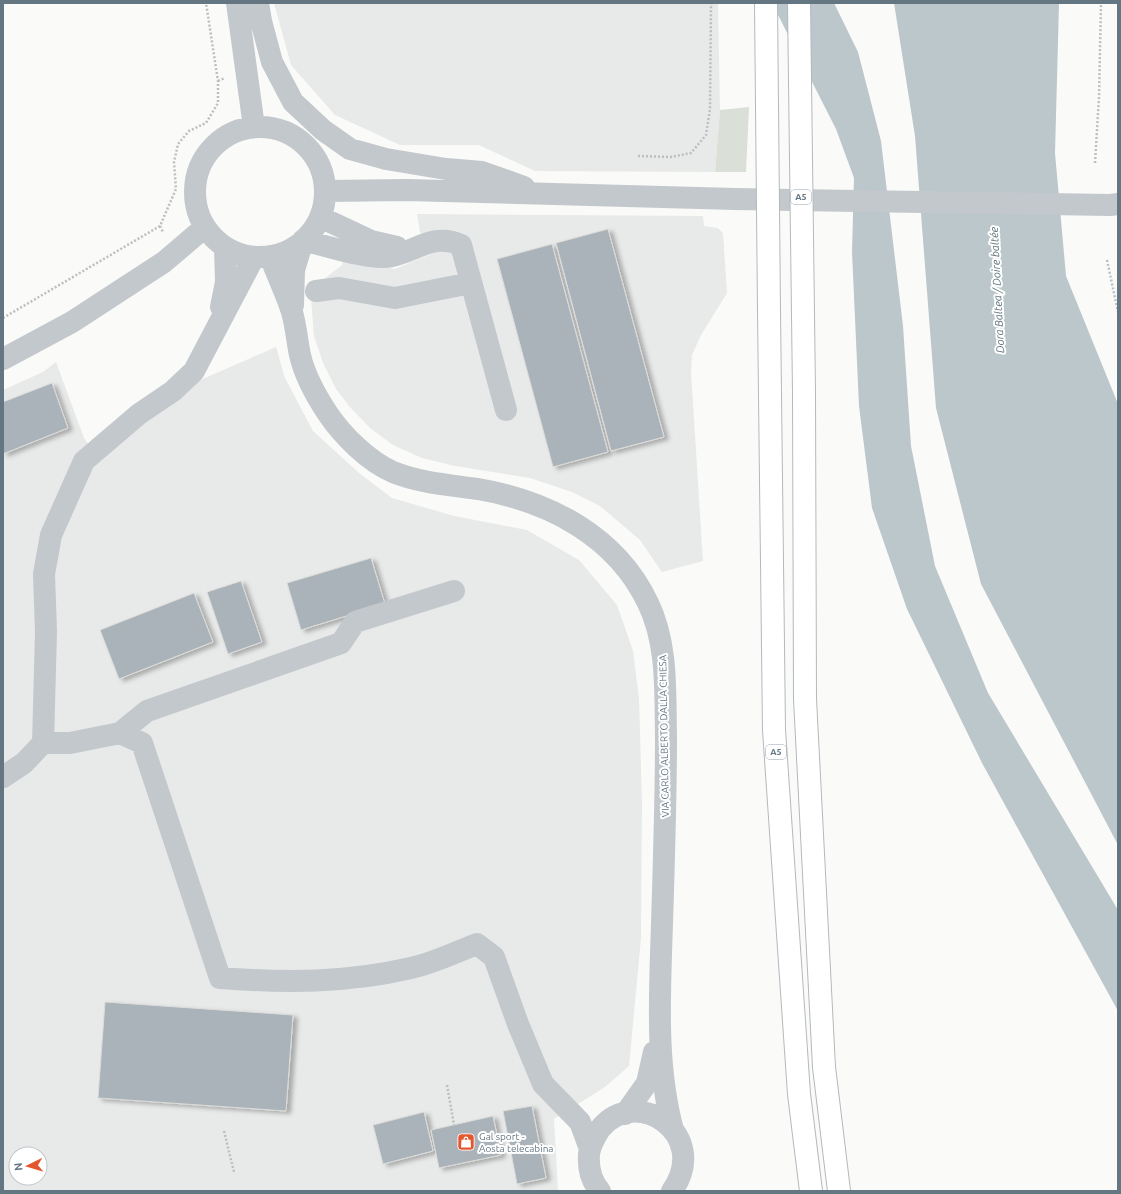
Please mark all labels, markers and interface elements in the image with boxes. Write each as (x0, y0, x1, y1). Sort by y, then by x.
road number: A5 (791, 190, 811, 204)
water label: Dora Baltea / Doire baltée (988, 226, 1006, 353)
street label: VIA CARLO ALBERTO DALLA CHIESA (657, 654, 671, 817)
road number: A5 (766, 745, 786, 759)
place label: Gal sport - Aosta telecabina (479, 1131, 553, 1154)
shop icon: Gal sport - Aosta telecabina (456, 1132, 476, 1152)
north arrow (8, 1146, 48, 1186)
text: N (12, 1162, 24, 1171)

